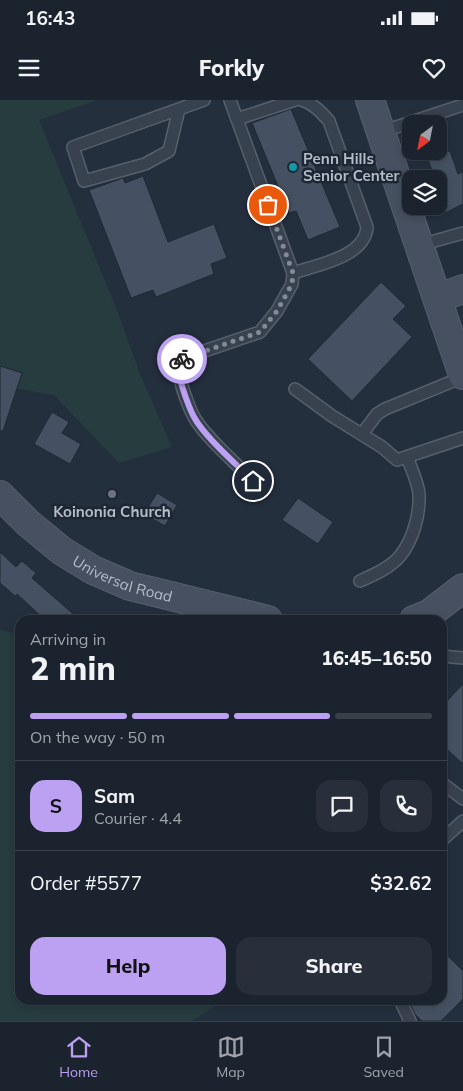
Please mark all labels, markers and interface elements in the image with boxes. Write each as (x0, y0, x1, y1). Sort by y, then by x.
text: 16:43 (25, 6, 75, 30)
icon: menu (15, 54, 43, 82)
text: Forkly (199, 54, 264, 82)
icon: heart (420, 54, 448, 82)
north arrow (402, 115, 448, 160)
map controls (402, 115, 447, 215)
place label: Penn Hills Senior Center (303, 149, 400, 185)
marker: Penn Hills Senior Center (287, 161, 299, 173)
button: layers (402, 170, 447, 215)
pin (247, 184, 289, 226)
icon: bag (254, 191, 282, 219)
courier (157, 334, 207, 384)
icon: bike (168, 345, 196, 373)
pin (232, 460, 274, 502)
icon: home (239, 467, 267, 495)
marker: Koinonia Church (106, 488, 118, 500)
place label: Koinonia Church (53, 502, 171, 521)
street label: Universal Road (69, 551, 174, 606)
text: Arriving in (30, 629, 106, 649)
text: 16:45–16:50 (321, 646, 432, 670)
text: 2 min (30, 648, 116, 688)
text: On the way · 50 m (30, 727, 165, 747)
button: chat (316, 780, 368, 832)
button: phone (380, 780, 432, 832)
text: Sam (94, 784, 135, 808)
text: S (50, 794, 62, 818)
text: Courier · 4.4 (94, 808, 182, 828)
text: Order #5577 (30, 871, 142, 895)
text: $32.62 (370, 871, 432, 895)
button: Help (30, 937, 226, 995)
button: Share (236, 937, 432, 995)
tab: Home (59, 1033, 98, 1081)
tab: Map (216, 1033, 245, 1081)
tab: Saved (363, 1033, 404, 1081)

